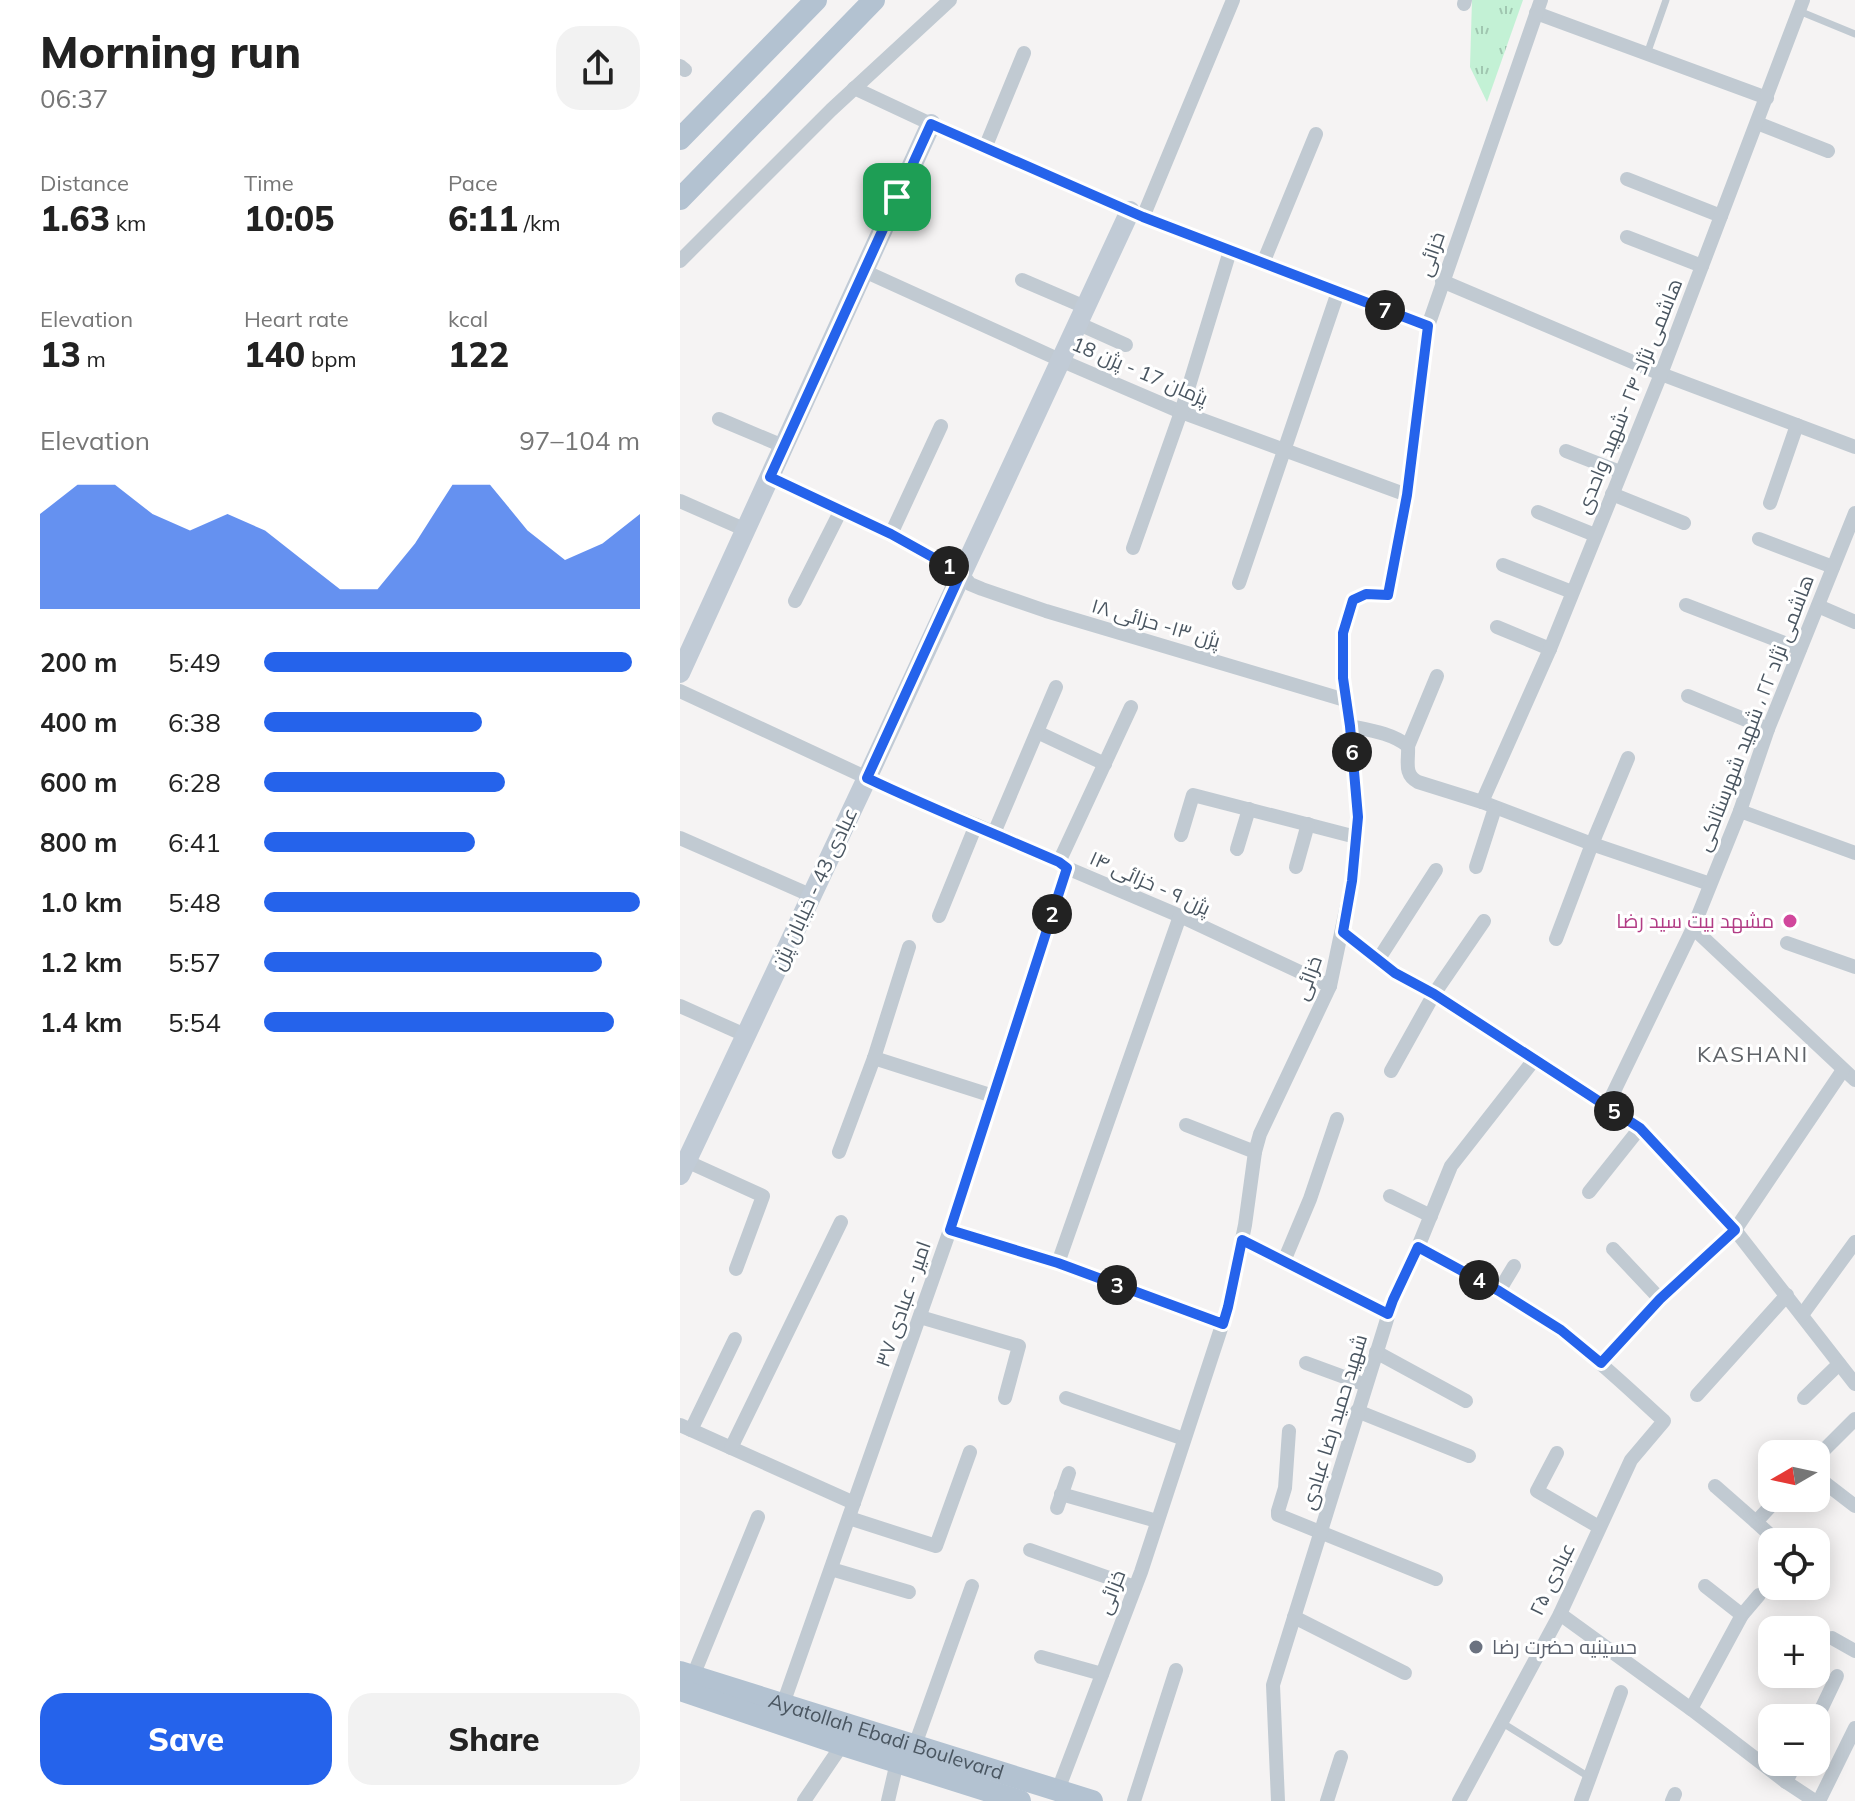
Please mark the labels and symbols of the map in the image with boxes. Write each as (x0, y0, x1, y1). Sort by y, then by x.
pin (863, 163, 931, 231)
street label: خزائی (1411, 228, 1451, 280)
street label: هاشمی نژاد ۲۴ -شهید واحدی (1570, 275, 1688, 517)
pin: 7 (1365, 290, 1405, 330)
street label: پژمان 17 - پژن 18 (1068, 331, 1213, 412)
pin: 1 (929, 546, 969, 586)
street label: هاشمی نژاد ۲۲ ، شهید شهرستانکی (1690, 571, 1820, 855)
street label: پژن ۱۳- حزائی ۱۸ (1089, 592, 1224, 654)
pin: 6 (1332, 732, 1372, 772)
street label: عبادی 43 - خیابان پژن (765, 803, 863, 975)
street label: پژن ۹ - خزائی ۱۴ (1086, 845, 1215, 921)
pin: 2 (1032, 894, 1072, 934)
place label: مشهد بيت سيد رضا (1616, 908, 1774, 934)
marker: مشهد بيت سيد رضا (1781, 912, 1799, 930)
street label: خزائی (1288, 952, 1328, 1004)
district label: KASHANI (1697, 1040, 1809, 1068)
pin: 5 (1594, 1091, 1634, 1131)
street label: امیر - عبادی ۳۷ (869, 1238, 937, 1370)
pin: 4 (1459, 1260, 1499, 1300)
pin: 3 (1097, 1265, 1137, 1305)
street label: شهید حمید رضا عبادی (1295, 1331, 1373, 1513)
north arrow (1758, 1440, 1830, 1512)
street label: عبادی ۲۵ (1523, 1538, 1581, 1620)
street label: خزائی (1091, 1566, 1131, 1618)
place label: حسینیه حضرت رضا (1492, 1634, 1637, 1659)
marker: حسینیه حضرت رضا (1467, 1638, 1485, 1656)
street label: Ayatollah Ebadi Boulevard (766, 1688, 1007, 1785)

